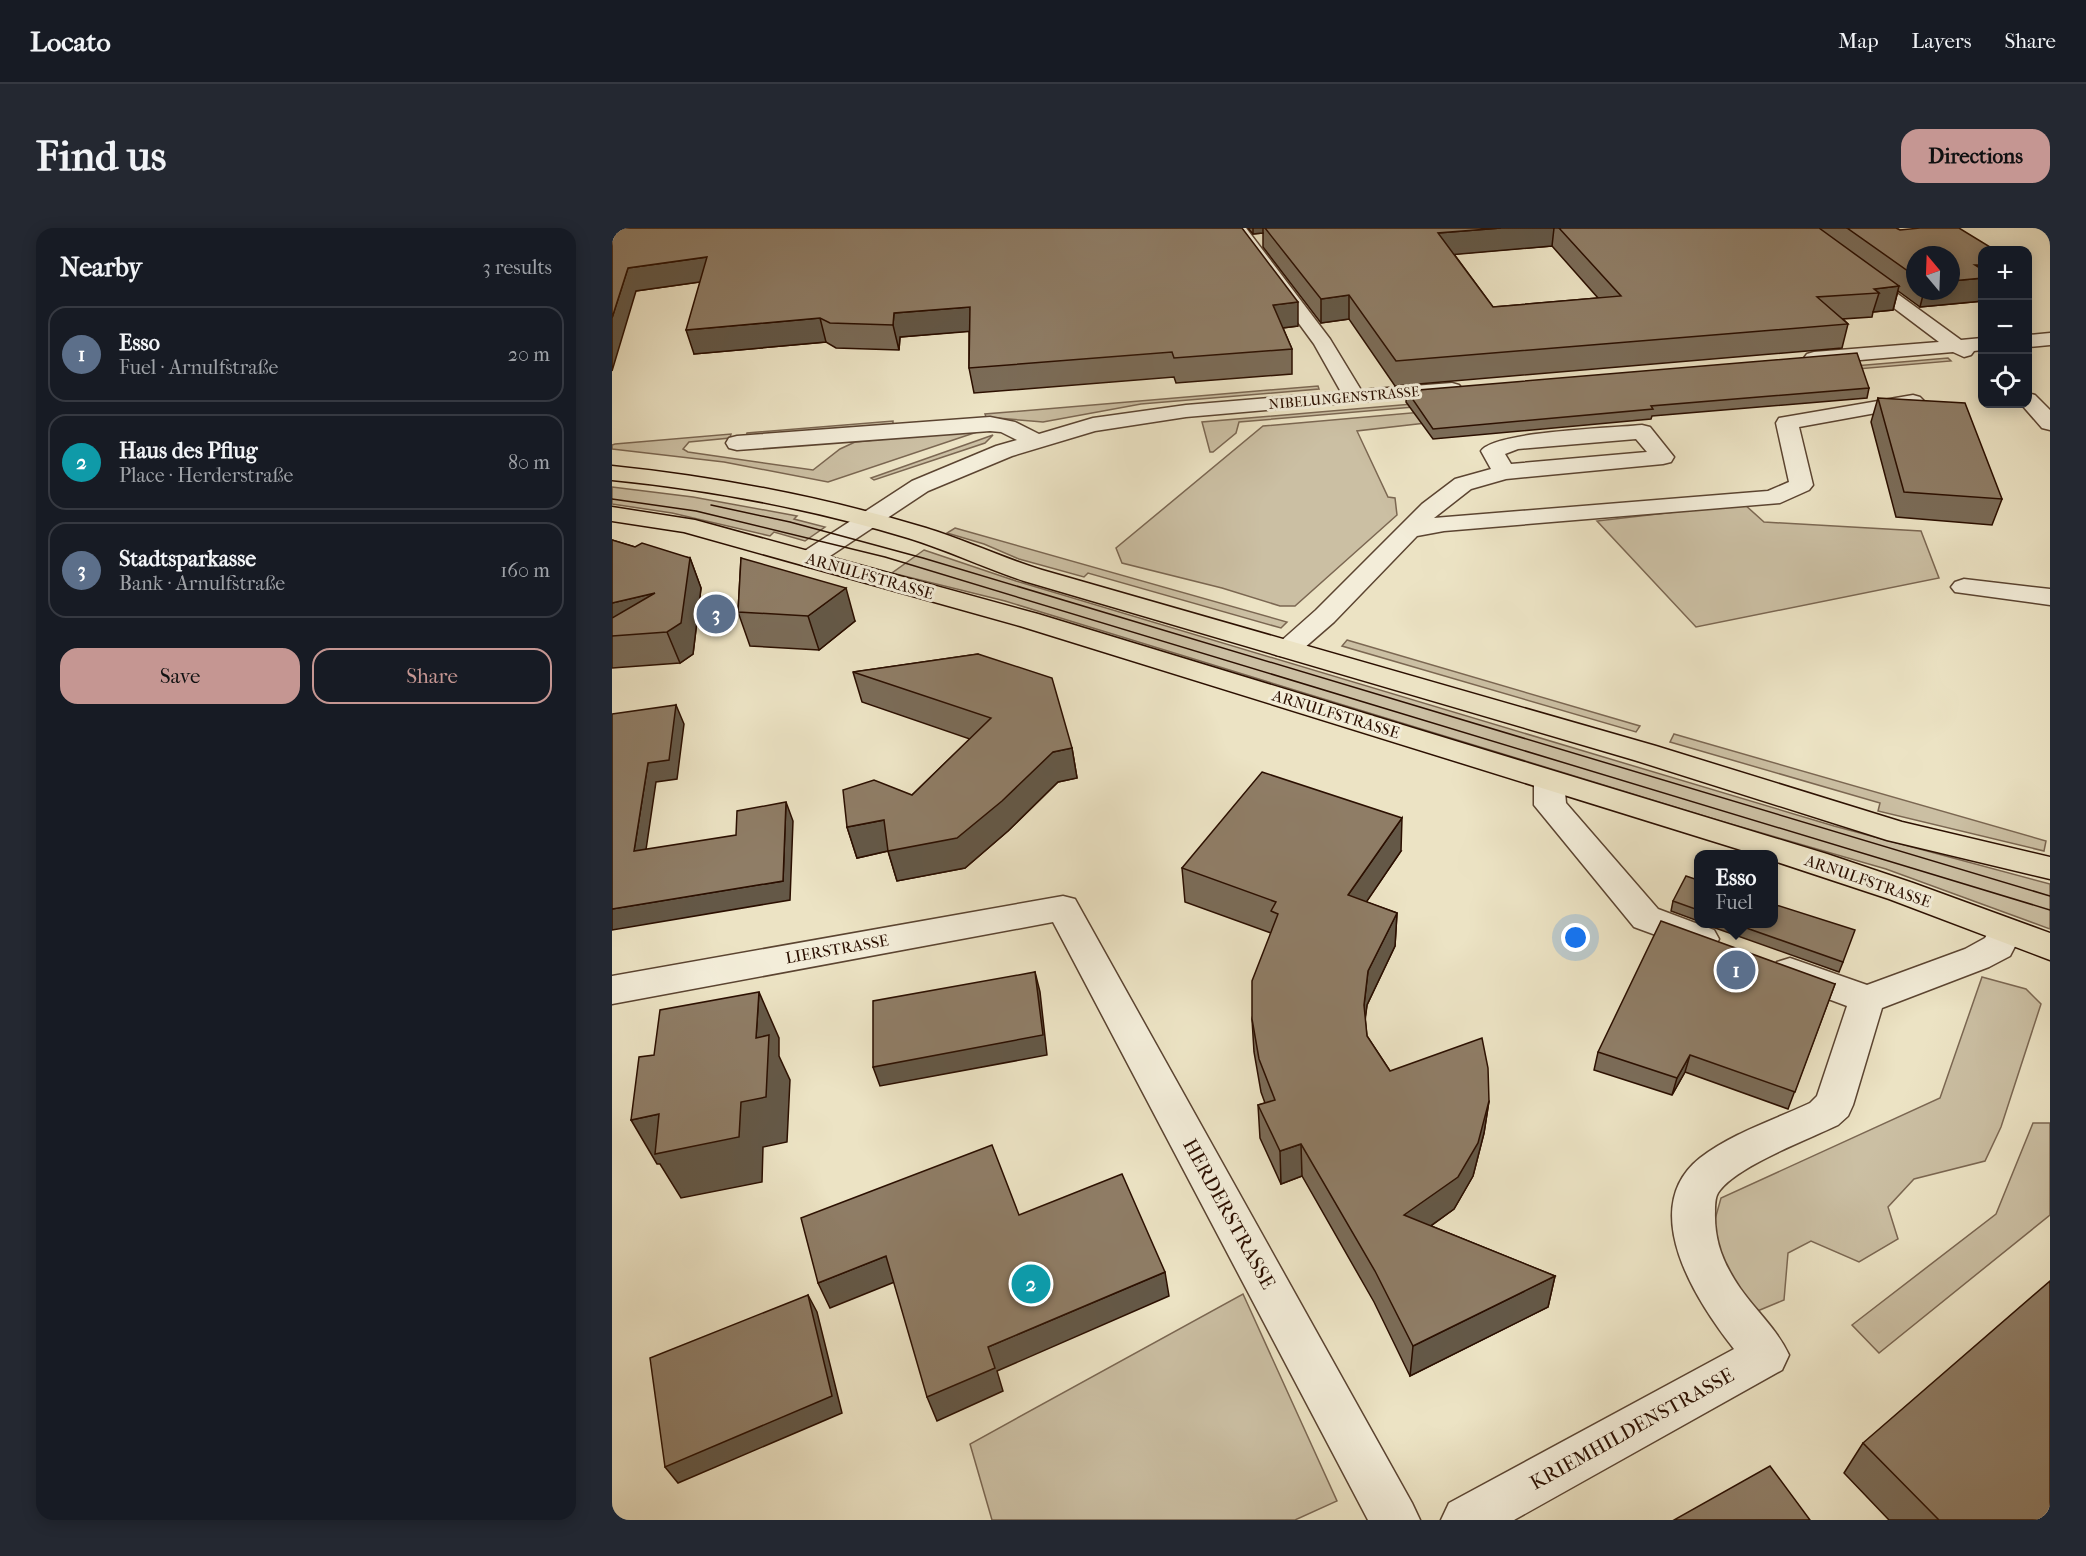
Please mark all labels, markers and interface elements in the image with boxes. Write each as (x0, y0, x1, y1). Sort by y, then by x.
text: Locato (30, 25, 111, 58)
text: Map (1838, 29, 1879, 53)
text: Layers (1912, 29, 1971, 53)
text: Share (2004, 29, 2056, 53)
button: Directions (1901, 129, 2050, 183)
text: Find us (36, 132, 166, 181)
north arrow (1906, 246, 1960, 300)
map controls (1978, 246, 2032, 408)
button: + (1978, 246, 2032, 300)
text: Nearby (60, 252, 142, 283)
text: 3 results (483, 256, 552, 279)
button: − (1978, 300, 2032, 354)
text: Esso (119, 330, 160, 356)
text: 1 (78, 343, 85, 366)
text: 20 m (508, 343, 550, 366)
button: locate (1978, 354, 2032, 408)
text: Fuel · Arnulfstraße (119, 356, 278, 379)
street label: NIBELUNGENSTRASSE (1268, 383, 1420, 413)
text: Haus des Pflug (119, 438, 258, 464)
text: 2 (76, 451, 87, 474)
text: 80 m (508, 451, 550, 474)
text: Place · Herderstraße (119, 464, 293, 487)
text: Stadtsparkasse (119, 546, 256, 572)
street label: ARNULFSTRASSE (803, 548, 936, 603)
text: 3 (77, 559, 86, 582)
text: 160 m (500, 559, 550, 582)
text: Bank · Arnulfstraße (119, 572, 285, 595)
pin: 3 (696, 592, 736, 636)
button: Save (60, 648, 300, 704)
button: Share (312, 648, 552, 704)
street label: ARNULFSTRASSE (1269, 685, 1402, 742)
popup (1694, 850, 1778, 928)
street label: ARNULFSTRASSE (1802, 850, 1934, 912)
text: Esso (1716, 865, 1756, 891)
text: Fuel (1716, 891, 1753, 914)
your location (1561, 923, 1590, 952)
street label: LIERSTRASSE (784, 931, 890, 967)
pin: 1 (1716, 948, 1756, 992)
street label: HERDERSTRASSE (1178, 1135, 1280, 1293)
pin: 2 (1012, 1262, 1050, 1306)
street label: KRIEMHILDENSTRASSE (1526, 1363, 1738, 1495)

